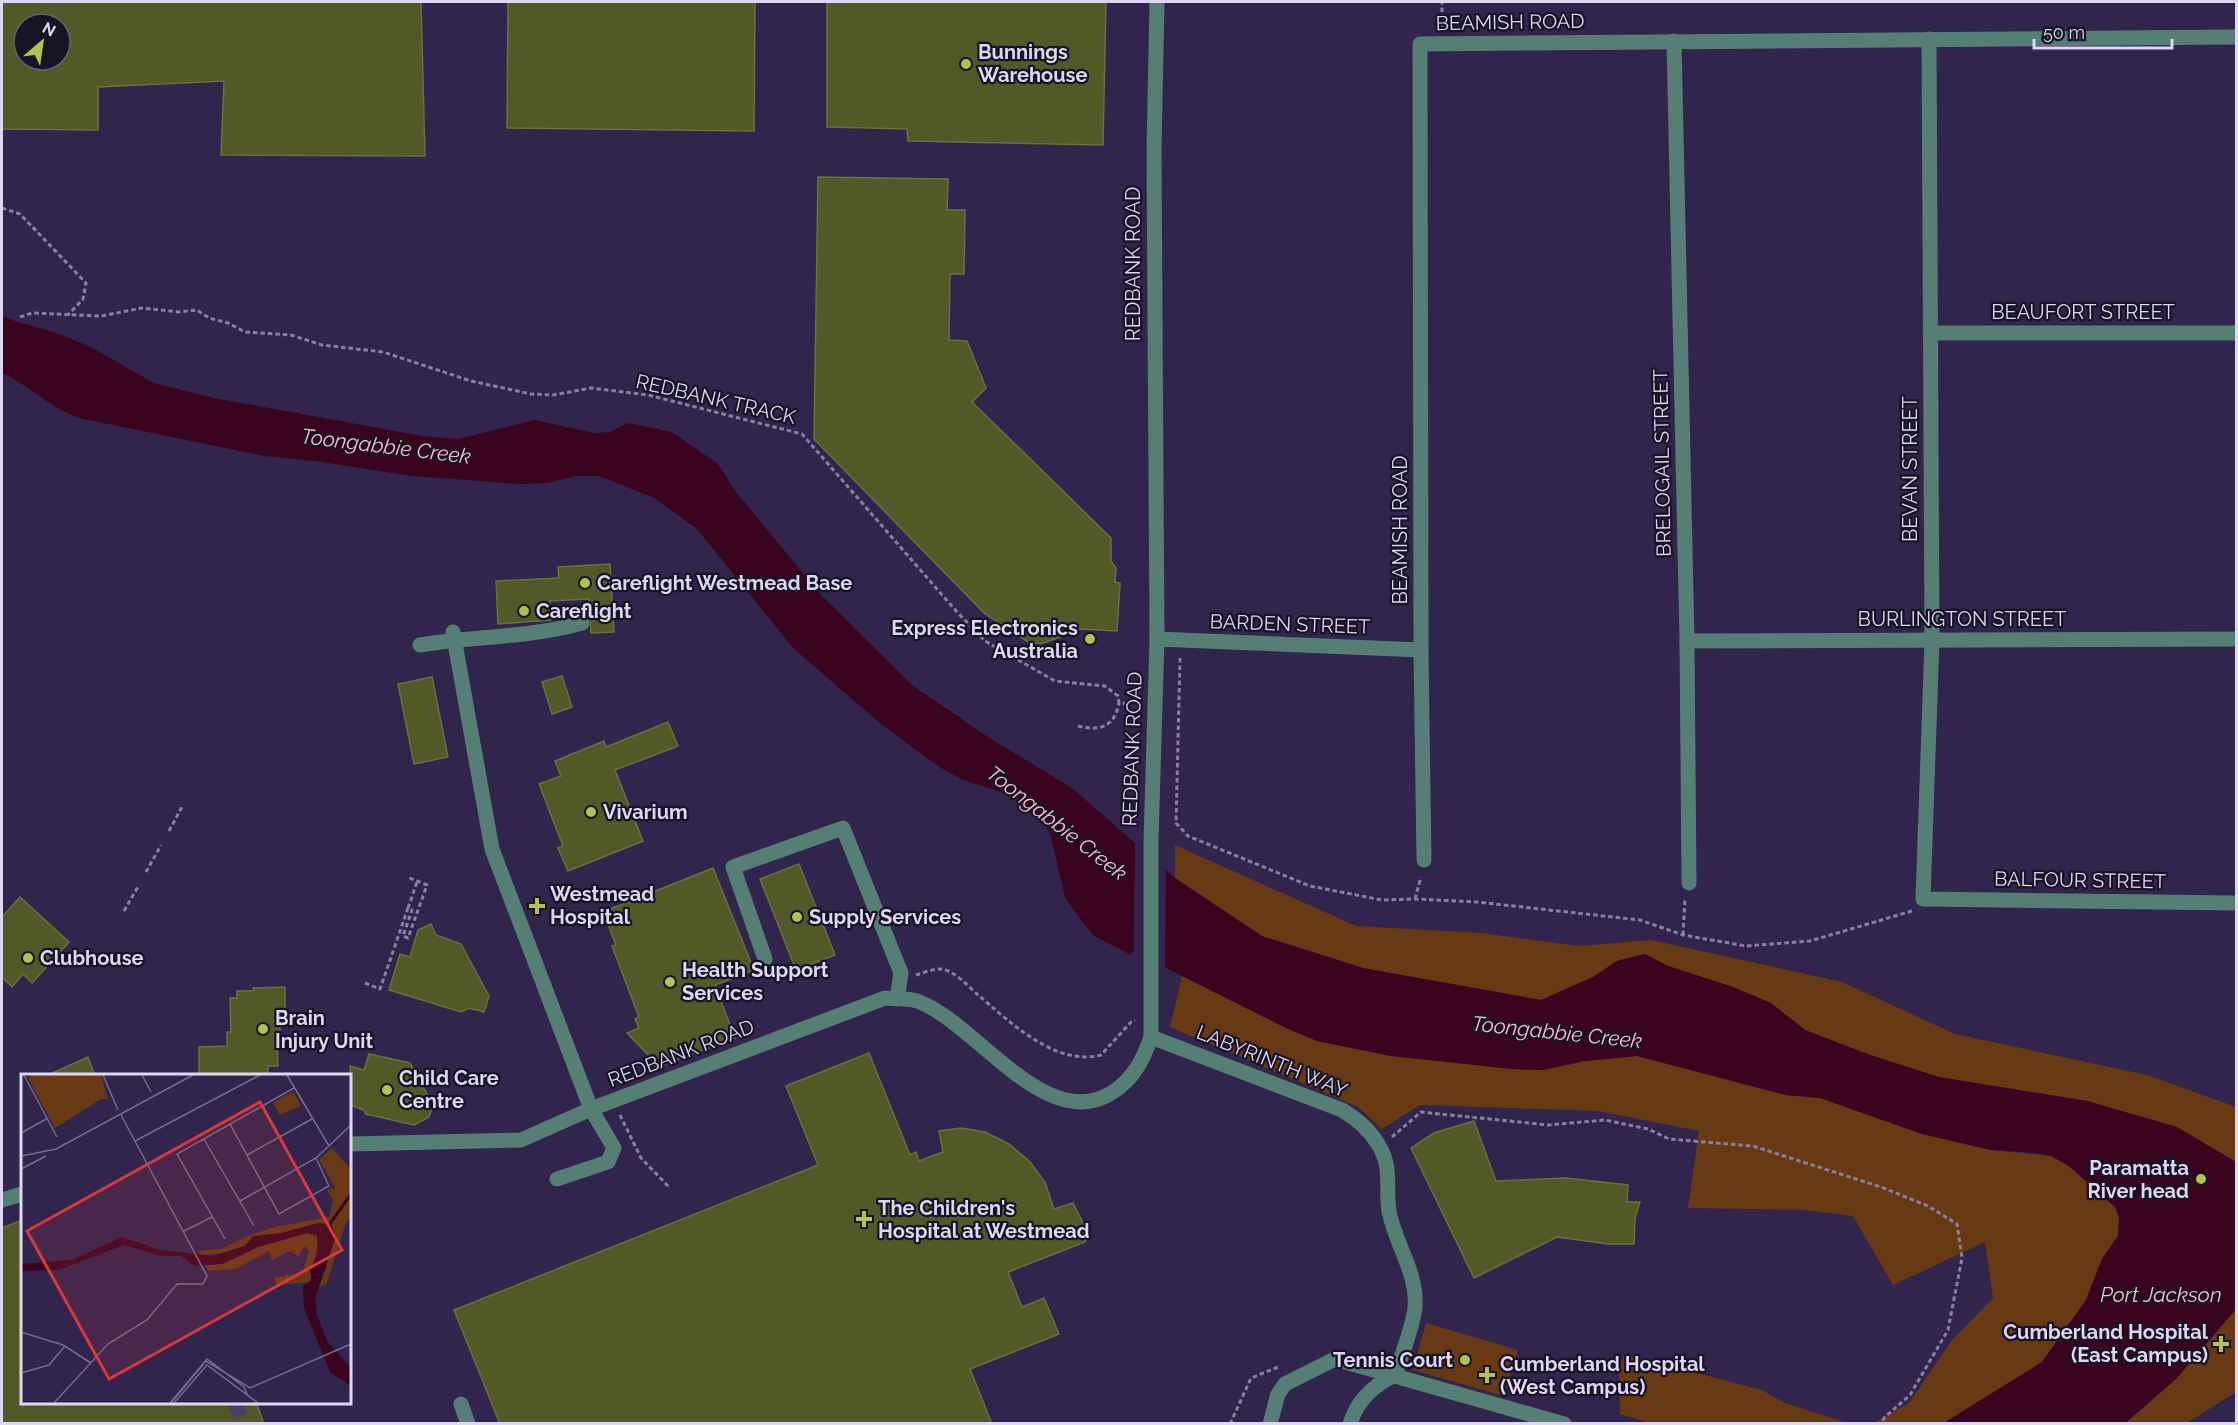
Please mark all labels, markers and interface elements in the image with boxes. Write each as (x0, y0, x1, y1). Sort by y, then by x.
street label: BEAMISH ROAD (1435, 9, 1585, 35)
north arrow (12, 12, 72, 72)
scale bar (2034, 12, 2172, 50)
text: N (39, 18, 59, 41)
text: 50 m (2043, 22, 2085, 43)
place label: Bunnings Warehouse (978, 40, 1087, 87)
marker: Bunnings Warehouse (959, 57, 973, 71)
street label: REDBANK ROAD (1121, 187, 1145, 341)
street label: BEAUFORT STREET (1991, 300, 2175, 324)
street label: REDBANK TRACK (634, 369, 798, 429)
street label: BRELOGAIL STREET (1648, 369, 1676, 557)
street label: BEVAN STREET (1898, 396, 1922, 542)
water label: Toongabbie Creek (300, 423, 472, 469)
street label: BEAMISH ROAD (1388, 456, 1412, 604)
place label: Careflight Westmead Base (597, 571, 852, 595)
marker: Careflight Westmead Base (578, 576, 592, 590)
place label: Careflight (536, 599, 632, 623)
marker: Careflight (517, 604, 531, 618)
street label: BURLINGTON STREET (1858, 607, 2066, 631)
street label: BARDEN STREET (1209, 609, 1371, 639)
place label: Express Electronics Australia (891, 616, 1078, 663)
marker: Express Electronics Australia (1083, 632, 1097, 646)
street label: REDBANK ROAD (1117, 671, 1147, 827)
water label: Toongabbie Creek (982, 760, 1132, 886)
place label: Vivarium (603, 800, 688, 824)
marker: Vivarium (584, 805, 598, 819)
street label: BALFOUR STREET (1994, 867, 2166, 893)
place label: Westmead Hospital (550, 882, 654, 929)
marker: Westmead Hospital (528, 897, 546, 915)
place label: Supply Services (809, 905, 961, 929)
marker: Supply Services (790, 910, 804, 924)
place label: Clubhouse (40, 946, 144, 970)
marker: Clubhouse (21, 951, 35, 965)
place label: Health Support Services (682, 958, 829, 1005)
marker: Health Support Services (663, 975, 677, 989)
place label: Brain Injury Unit (275, 1006, 373, 1053)
water label: Toongabbie Creek (1471, 1011, 1643, 1053)
street label: REDBANK ROAD (605, 1014, 757, 1092)
street label: LABYRINTH WAY (1193, 1020, 1351, 1102)
marker: Brain Injury Unit (256, 1022, 270, 1036)
place label: Child Care Centre (399, 1066, 499, 1113)
inset map (21, 1074, 351, 1404)
marker: Child Care Centre (380, 1083, 394, 1097)
place label: Paramatta River head (2088, 1156, 2189, 1203)
marker: Paramatta River head (2194, 1172, 2208, 1186)
place label: The Children's Hospital at Westmead (878, 1196, 1090, 1243)
marker: The Children's Hospital at Westmead (855, 1210, 873, 1228)
water label: Port Jackson (2100, 1282, 2222, 1307)
place label: Cumberland Hospital (East Campus) (2003, 1320, 2209, 1367)
marker: Cumberland Hospital (East Campus) (2212, 1335, 2230, 1353)
place label: Tennis Court (1333, 1348, 1453, 1372)
place label: Cumberland Hospital (West Campus) (1500, 1352, 1705, 1399)
marker: Tennis Court (1458, 1353, 1472, 1367)
marker: Cumberland Hospital (West Campus) (1478, 1366, 1496, 1384)

